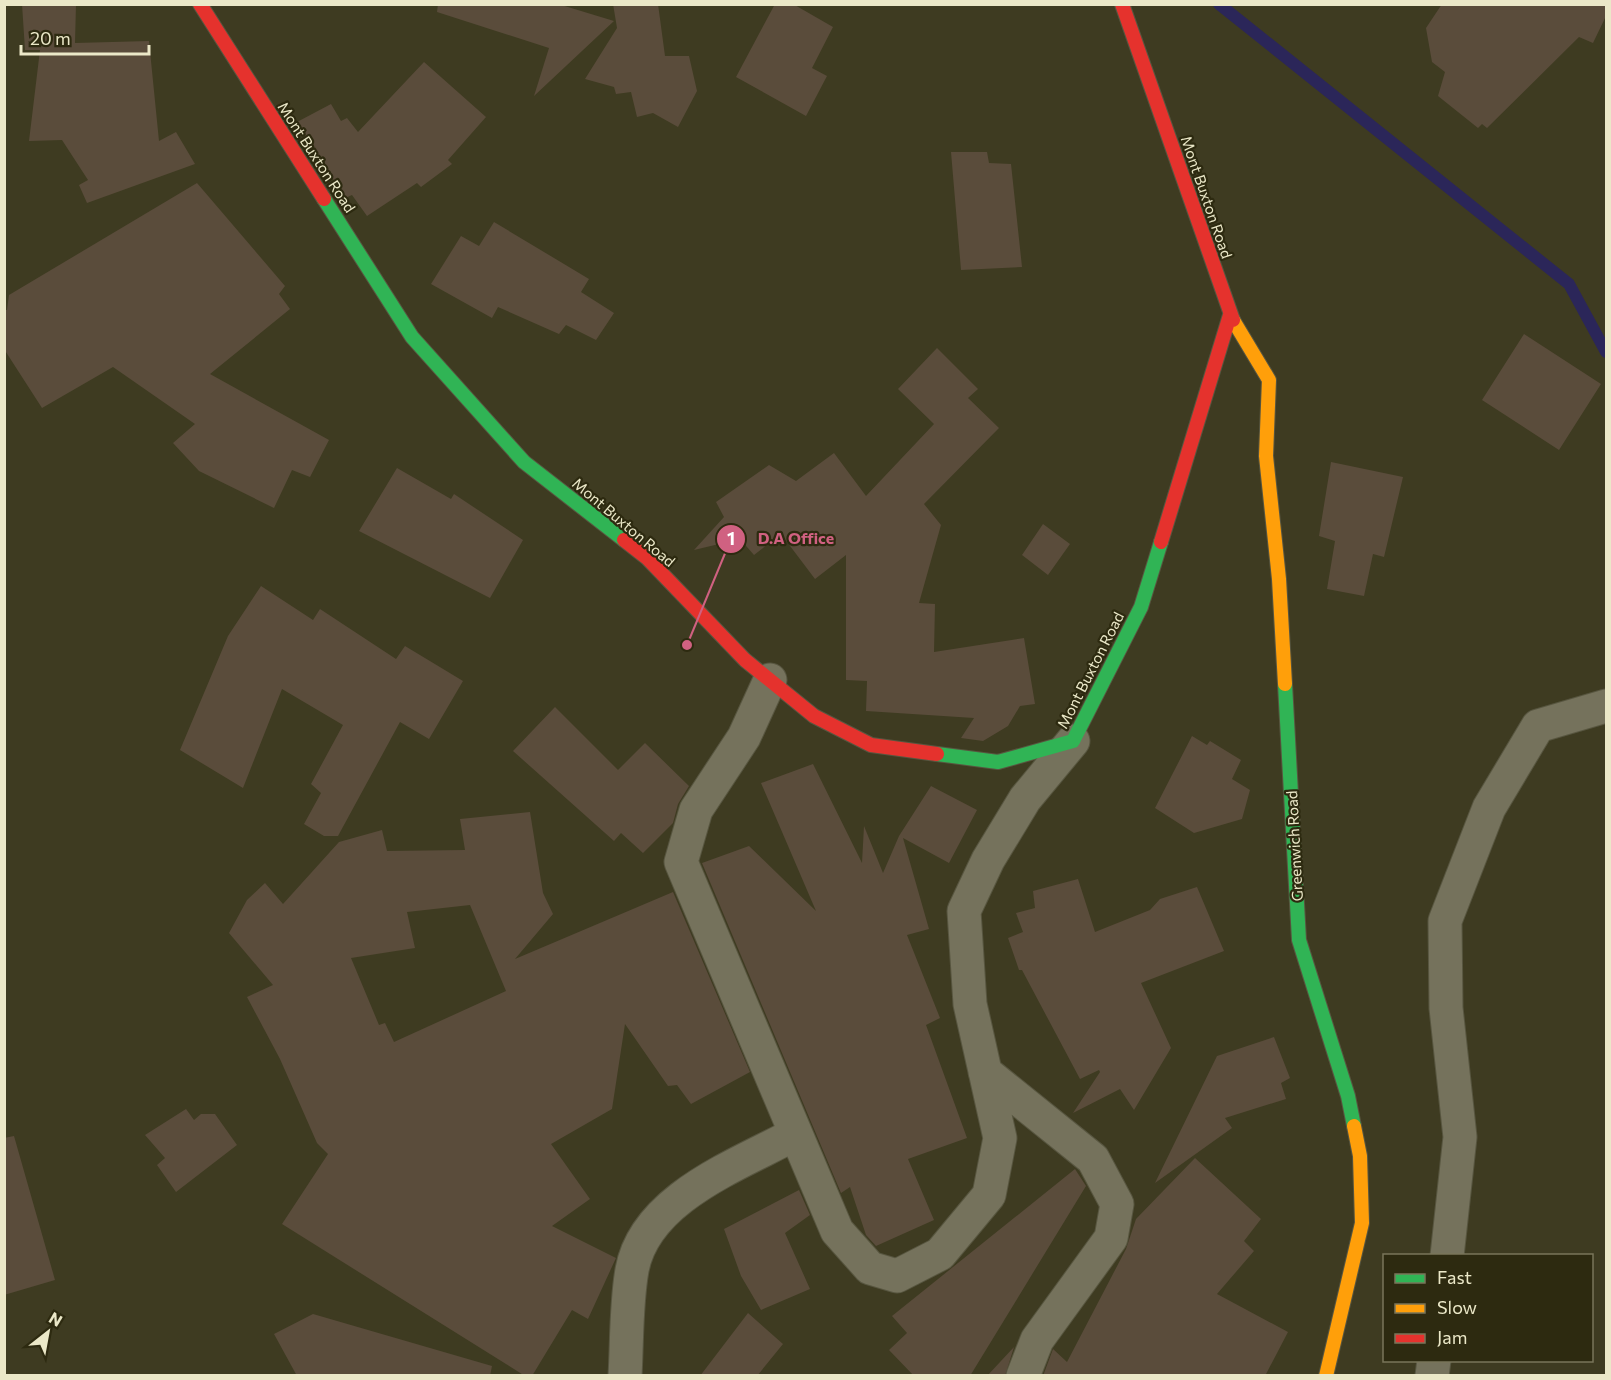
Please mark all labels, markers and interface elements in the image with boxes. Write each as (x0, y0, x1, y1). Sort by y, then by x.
scale bar (21, 18, 148, 56)
text: 20 m (30, 27, 71, 49)
street label: Mont Buxton Road (274, 98, 360, 216)
street label: Mont Buxton Road (1178, 133, 1236, 261)
street label: Mont Buxton Road (569, 474, 679, 570)
callout: D.A Office (716, 522, 846, 556)
text: 1 (727, 527, 735, 549)
text: D.A Office (758, 528, 834, 547)
street label: Mont Buxton Road (1053, 609, 1127, 731)
street label: Greenwich Road (1282, 790, 1306, 902)
legend (1383, 1254, 1593, 1362)
text: Fast (1437, 1266, 1472, 1288)
text: Slow (1437, 1296, 1477, 1318)
north arrow (18, 1302, 78, 1362)
text: N (46, 1307, 66, 1330)
text: Jam (1437, 1326, 1467, 1348)

